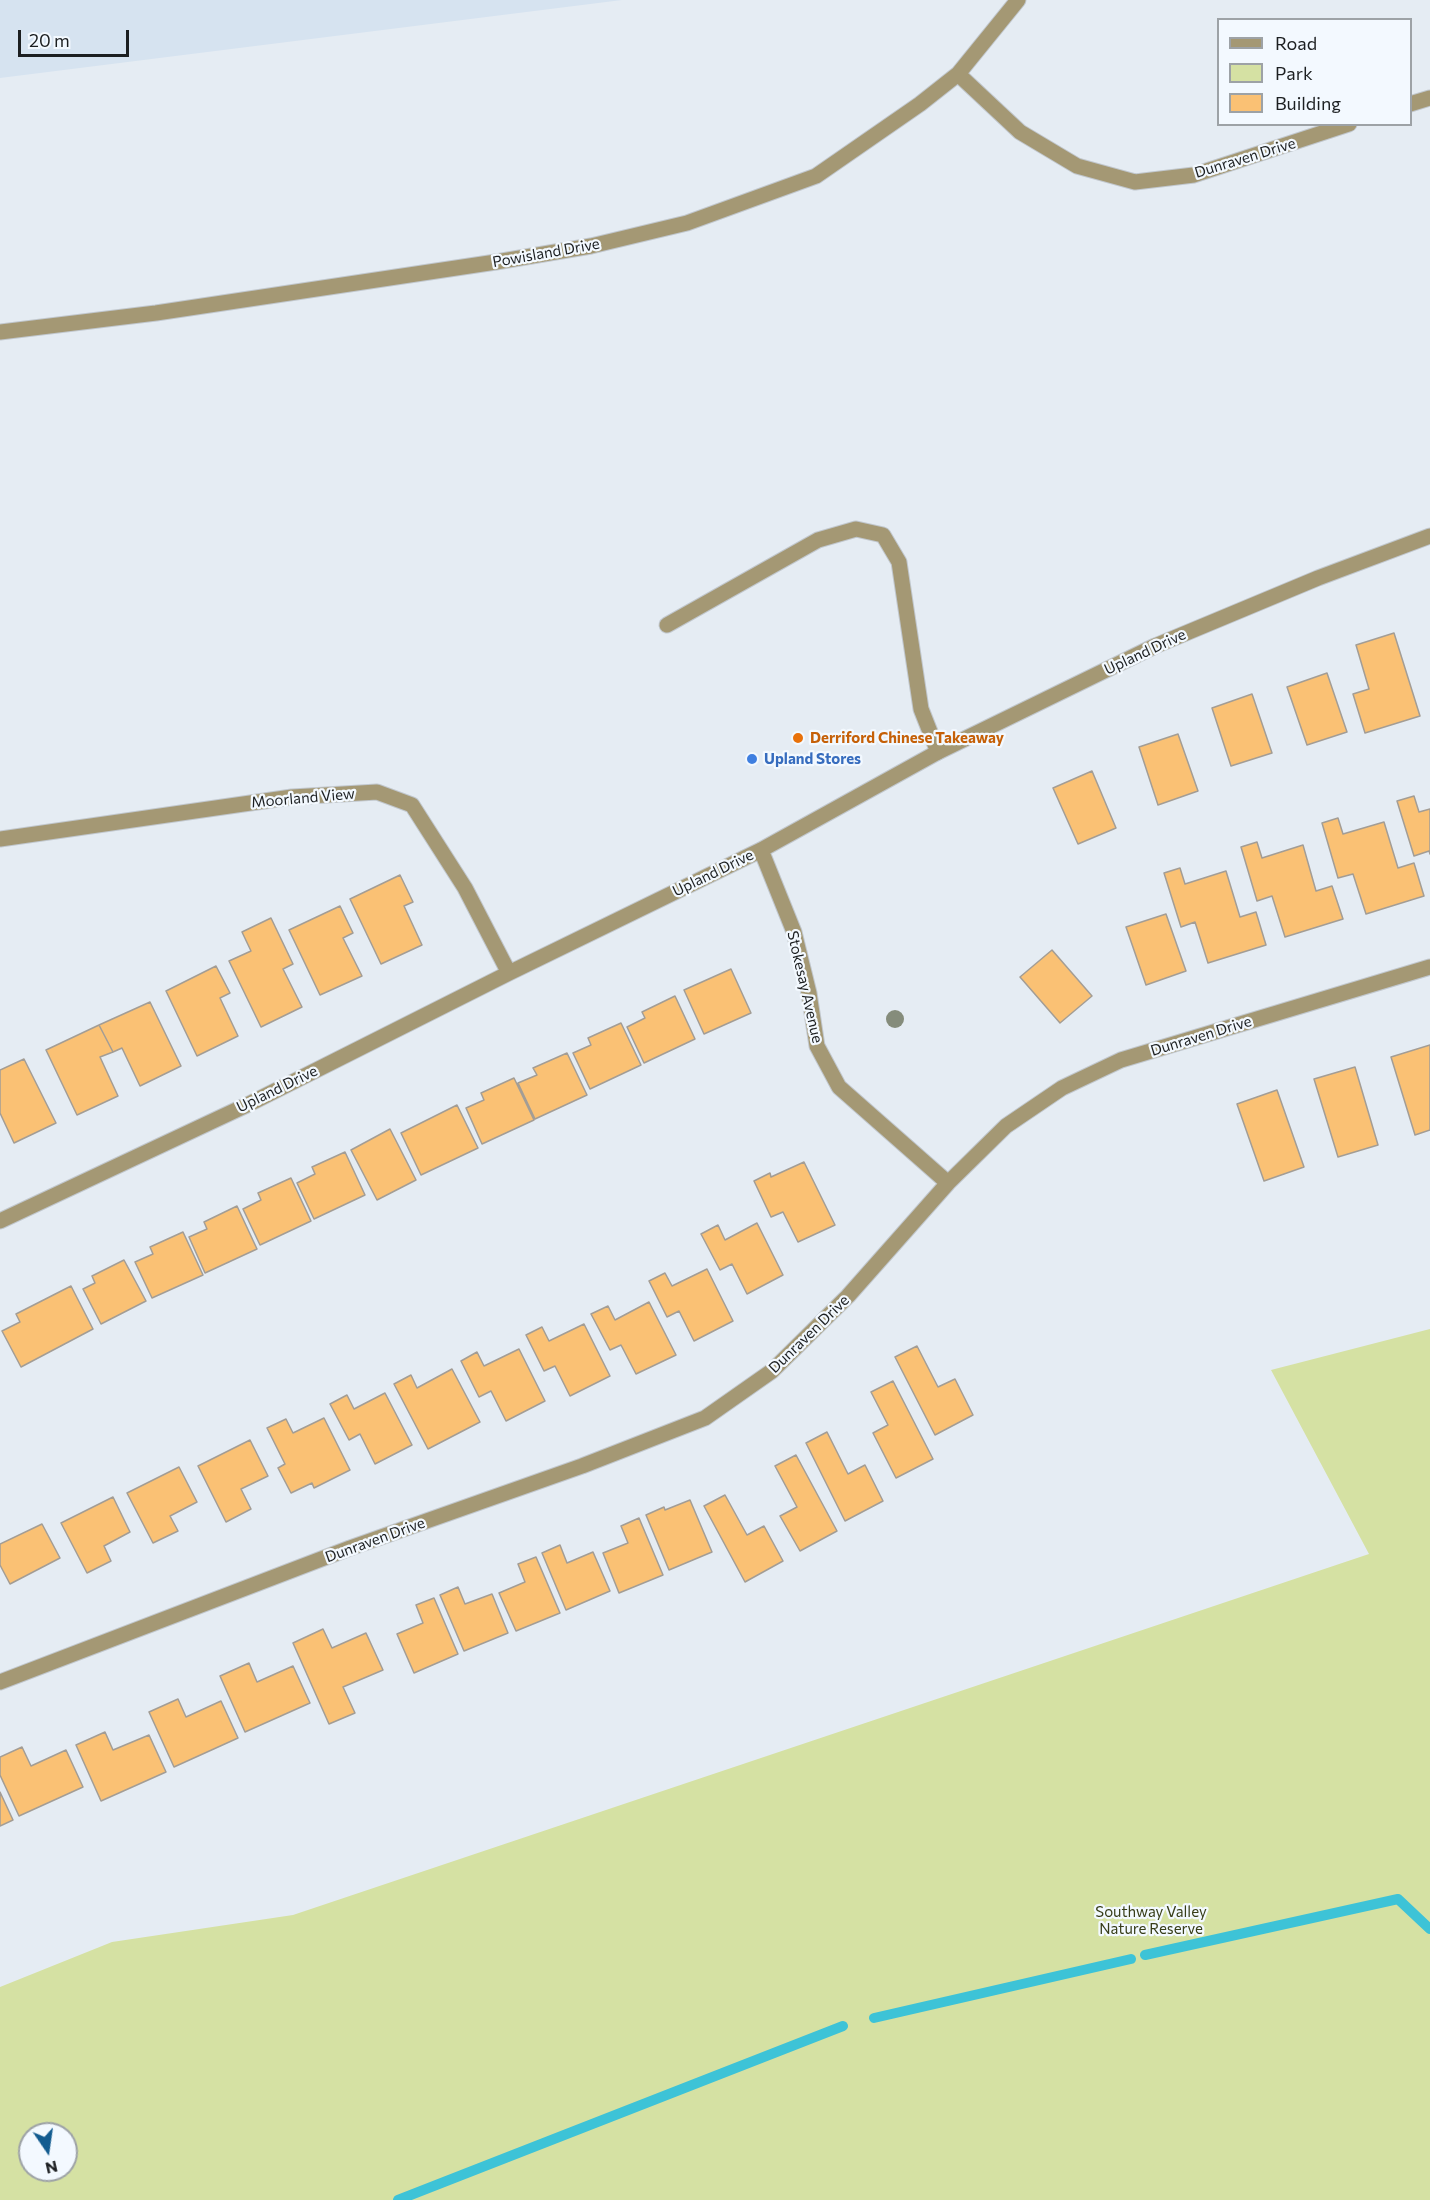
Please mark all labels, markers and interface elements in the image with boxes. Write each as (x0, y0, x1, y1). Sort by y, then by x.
scale bar (21, 18, 132, 56)
legend (1217, 18, 1412, 126)
text: 20 m (29, 29, 70, 51)
text: Road (1275, 32, 1317, 54)
text: Park (1275, 62, 1313, 84)
text: Building (1275, 92, 1341, 114)
street label: Dunraven Drive (1192, 134, 1298, 182)
street label: Powisland Drive (491, 235, 601, 271)
street label: Upland Drive (1101, 625, 1189, 679)
place label: Derriford Chinese Takeaway (810, 729, 1004, 747)
marker: Derriford Chinese Takeaway (791, 731, 805, 745)
place label: Upland Stores (764, 750, 861, 768)
marker: Upland Stores (745, 752, 759, 766)
street label: Moorland View (250, 785, 356, 811)
street label: Upland Drive (670, 846, 756, 900)
street label: Stokesay Avenue (783, 929, 827, 1045)
street label: Dunraven Drive (1148, 1012, 1254, 1060)
street label: Upland Drive (234, 1062, 320, 1116)
street label: Dunraven Drive (765, 1291, 853, 1377)
street label: Dunraven Drive (323, 1514, 427, 1566)
park label: Southway Valley Nature Reserve (1095, 1903, 1207, 1938)
north arrow (18, 2122, 78, 2182)
text: N (44, 2157, 60, 2179)

